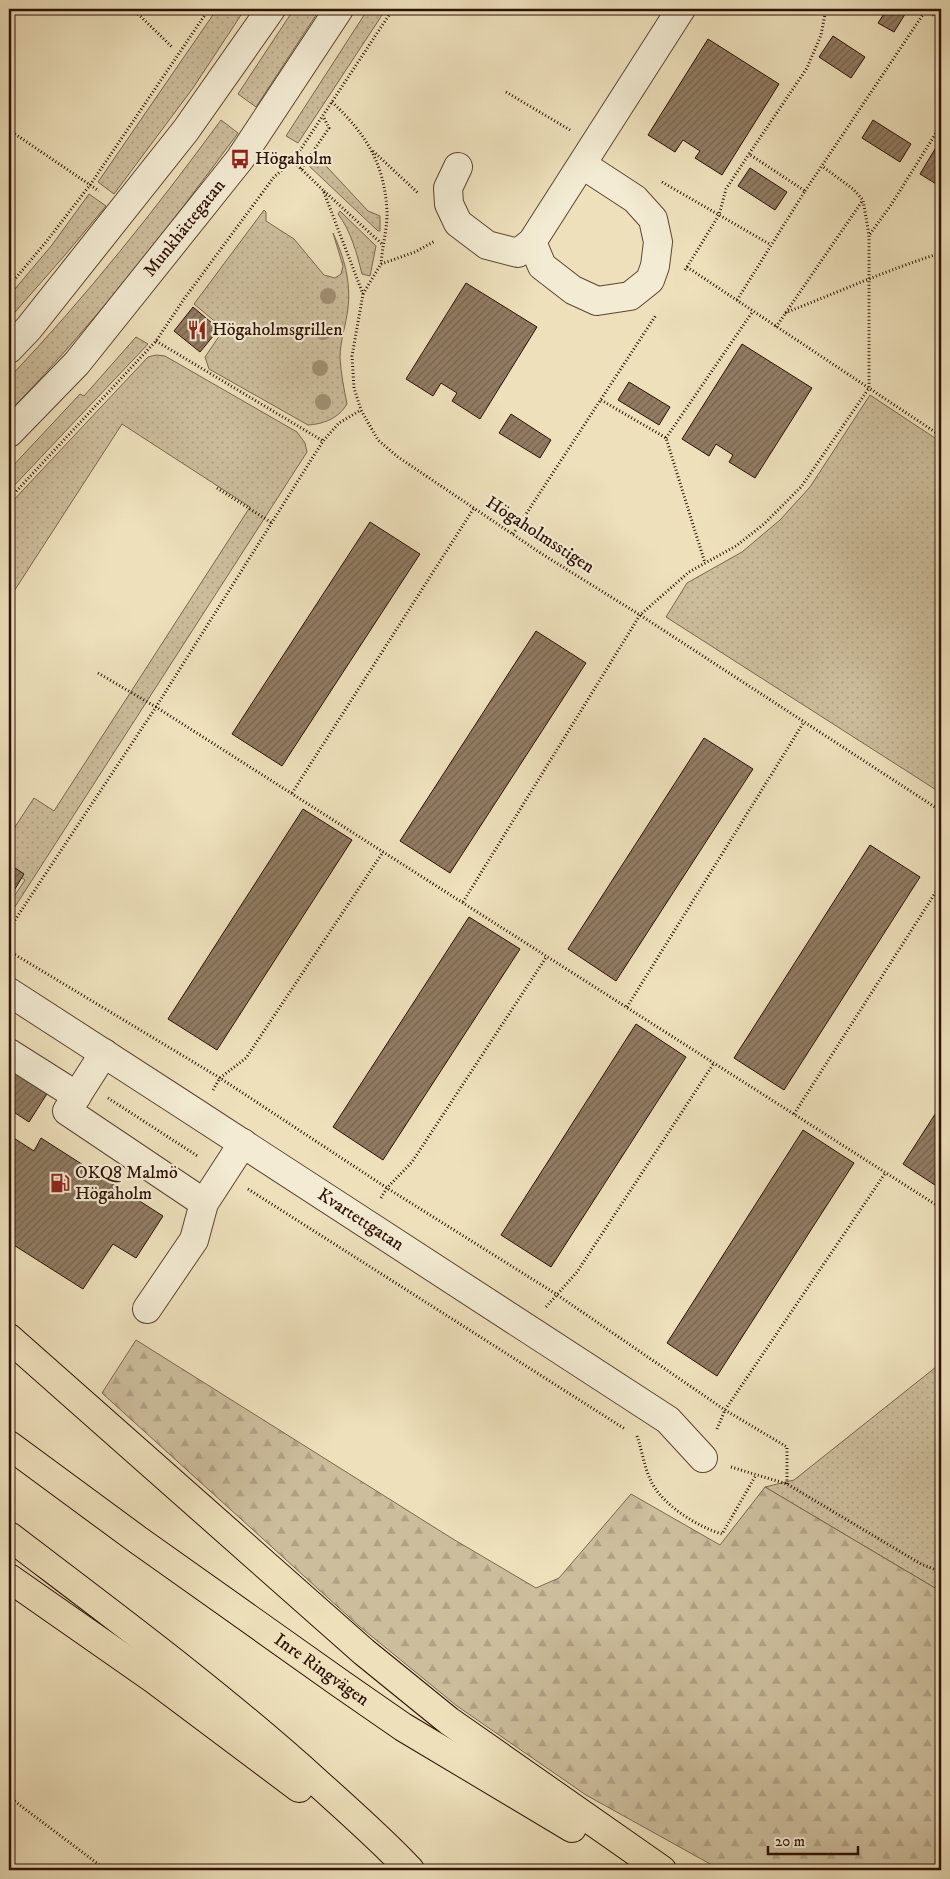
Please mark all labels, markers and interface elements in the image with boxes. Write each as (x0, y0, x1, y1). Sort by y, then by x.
bus stop icon: Högaholm (229, 148, 251, 170)
place label: Högaholm (255, 148, 332, 170)
street label: Munkhättegatan (139, 175, 231, 281)
restaurant icon: Högaholmsgrillen (186, 319, 208, 341)
place label: Högaholmsgrillen (212, 319, 343, 341)
street label: Högaholmsstigen (482, 492, 599, 579)
place label: OKQ8 Malmö Högaholm (75, 1162, 178, 1205)
fuel station icon: OKQ8 Malmö Högaholm (49, 1172, 71, 1194)
street label: Kvartettgatan (313, 1184, 408, 1256)
street label: Inre Ringvägen (270, 1629, 374, 1711)
scale bar (768, 1824, 858, 1856)
text: 20 m (775, 1832, 805, 1851)

